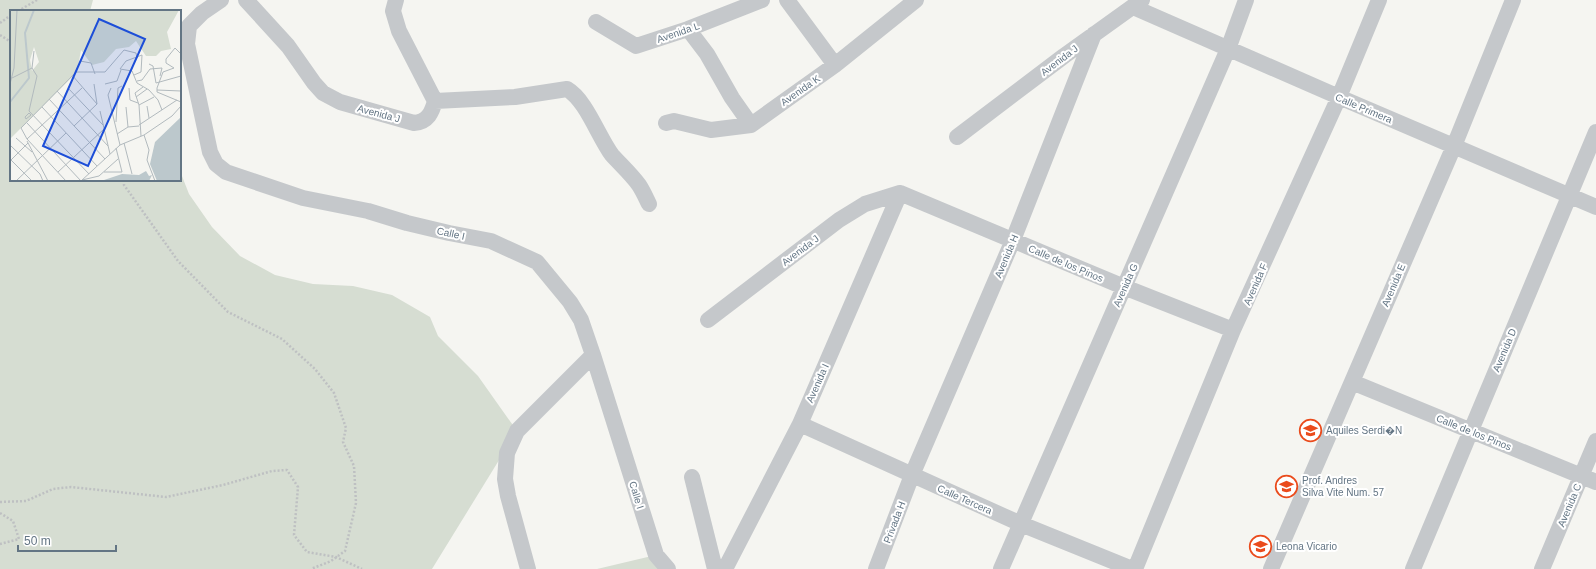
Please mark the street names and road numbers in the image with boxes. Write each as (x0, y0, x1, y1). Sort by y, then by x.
street label: Avenida L (655, 20, 701, 45)
street label: Avenida J (1039, 43, 1080, 78)
street label: Avenida K (779, 73, 822, 108)
street label: Calle Primera (1334, 92, 1394, 126)
street label: Avenida J (356, 103, 401, 124)
street label: Calle I (436, 225, 466, 242)
street label: Avenida J (780, 233, 821, 268)
street label: Avenida H (992, 233, 1021, 280)
street label: Calle de los Pinos (1027, 243, 1105, 284)
street label: Avenida F (1241, 261, 1270, 307)
street label: Avenida G (1111, 262, 1140, 309)
street label: Avenida E (1380, 262, 1408, 308)
street label: Avenida D (1490, 327, 1519, 374)
street label: Avenida I (804, 362, 831, 404)
street label: Calle de los Pinos (1435, 412, 1513, 453)
street label: Calle I (627, 480, 646, 510)
street label: Calle Tercera (936, 482, 994, 517)
street label: Avenida C (1555, 482, 1584, 529)
street label: Privada H (881, 500, 907, 545)

